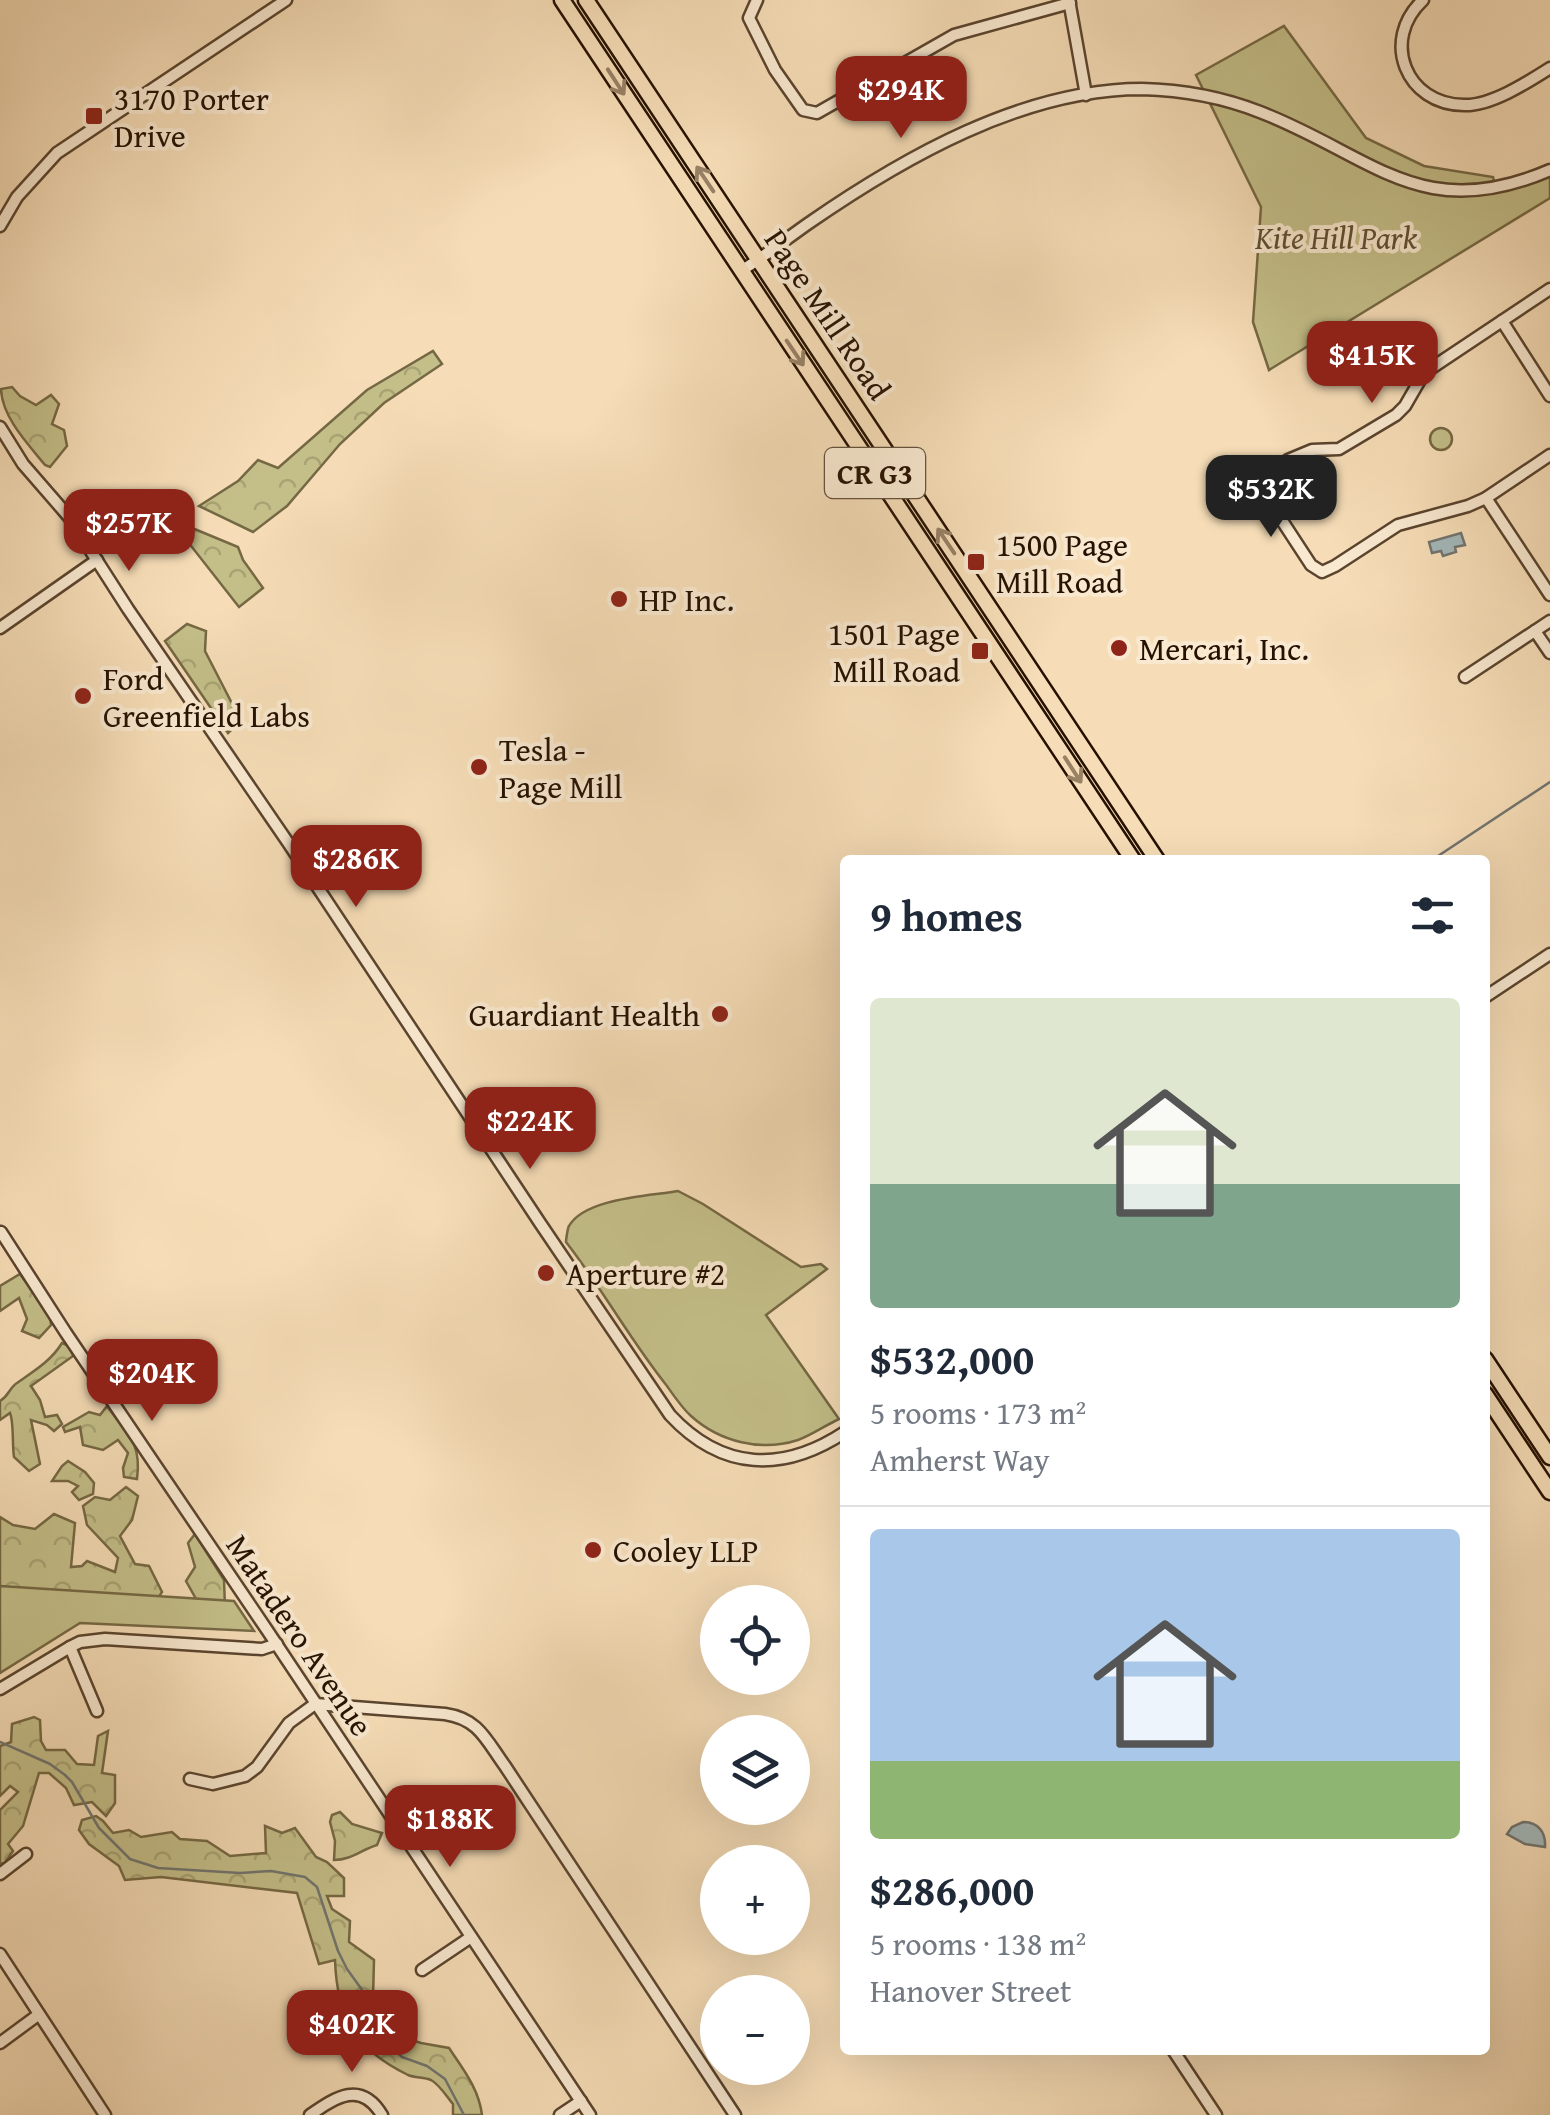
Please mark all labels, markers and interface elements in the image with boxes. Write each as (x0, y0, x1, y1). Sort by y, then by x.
pin: $294K (831, 56, 971, 141)
text: $294K (858, 65, 944, 112)
one-way arrow (605, 67, 626, 95)
place label: 3170 Porter Drive (114, 75, 269, 159)
marker: 3170 Porter Drive (83, 105, 105, 127)
one-way arrow (694, 165, 715, 193)
park label: Kite Hill Park (1254, 214, 1418, 261)
street label: Page Mill Road (753, 219, 903, 409)
pin: $415K (1302, 321, 1442, 406)
text: $415K (1329, 330, 1415, 377)
one-way arrow (785, 338, 806, 366)
road number: CR G3 (825, 448, 925, 498)
pin: $532K (1201, 455, 1341, 540)
text: $532K (1228, 464, 1314, 511)
pin: $257K (59, 489, 199, 574)
text: $257K (86, 498, 172, 545)
place label: 1500 Page Mill Road (996, 521, 1128, 605)
one-way arrow (935, 528, 956, 556)
marker: 1500 Page Mill Road (965, 551, 987, 573)
place label: HP Inc. (639, 576, 734, 623)
marker: HP Inc. (608, 588, 630, 610)
place label: 1501 Page Mill Road (828, 610, 960, 694)
place label: Mercari, Inc. (1139, 625, 1309, 672)
marker: Mercari, Inc. (1108, 637, 1130, 659)
marker: 1501 Page Mill Road (969, 640, 991, 662)
place label: Ford Greenfield Labs (103, 655, 310, 739)
marker: Ford Greenfield Labs (72, 685, 94, 707)
place label: Tesla - Page Mill (499, 726, 623, 810)
one-way arrow (1063, 755, 1084, 783)
marker: Tesla - Page Mill (468, 756, 490, 778)
pin: $286K (286, 825, 426, 910)
text: $286K (313, 834, 399, 881)
text: 9 homes (870, 885, 1023, 946)
icon: filters (1405, 888, 1460, 943)
place label: Guardiant Health (469, 991, 700, 1038)
marker: Guardiant Health (709, 1003, 731, 1025)
icon: home (1075, 1063, 1255, 1243)
pin: $224K (460, 1087, 600, 1172)
text: $224K (487, 1096, 573, 1143)
place label: Aperture #2 (566, 1250, 725, 1297)
marker: Aperture #2 (535, 1262, 557, 1284)
text: $532,000 (870, 1328, 1034, 1389)
pin: $204K (82, 1339, 222, 1424)
text: $204K (109, 1348, 195, 1395)
text: 5 rooms · 173 m² (870, 1389, 1086, 1436)
text: Amherst Way (870, 1436, 1050, 1483)
street label: Matadero Avenue (215, 1525, 385, 1745)
place label: Cooley LLP (613, 1527, 758, 1574)
marker: Cooley LLP (582, 1539, 604, 1561)
map controls (700, 1585, 810, 2085)
button: locate (700, 1585, 810, 1695)
icon: home (1075, 1594, 1255, 1774)
button: layers (700, 1715, 810, 1825)
pin: $188K (380, 1785, 520, 1870)
text: $188K (407, 1794, 493, 1841)
button: + (700, 1845, 810, 1955)
text: $286,000 (870, 1859, 1034, 1920)
text: 5 rooms · 138 m² (870, 1920, 1086, 1967)
text: Hanover Street (870, 1967, 1071, 2014)
button: − (700, 1975, 810, 2085)
pin: $402K (282, 1990, 422, 2075)
text: $402K (309, 1999, 395, 2046)

